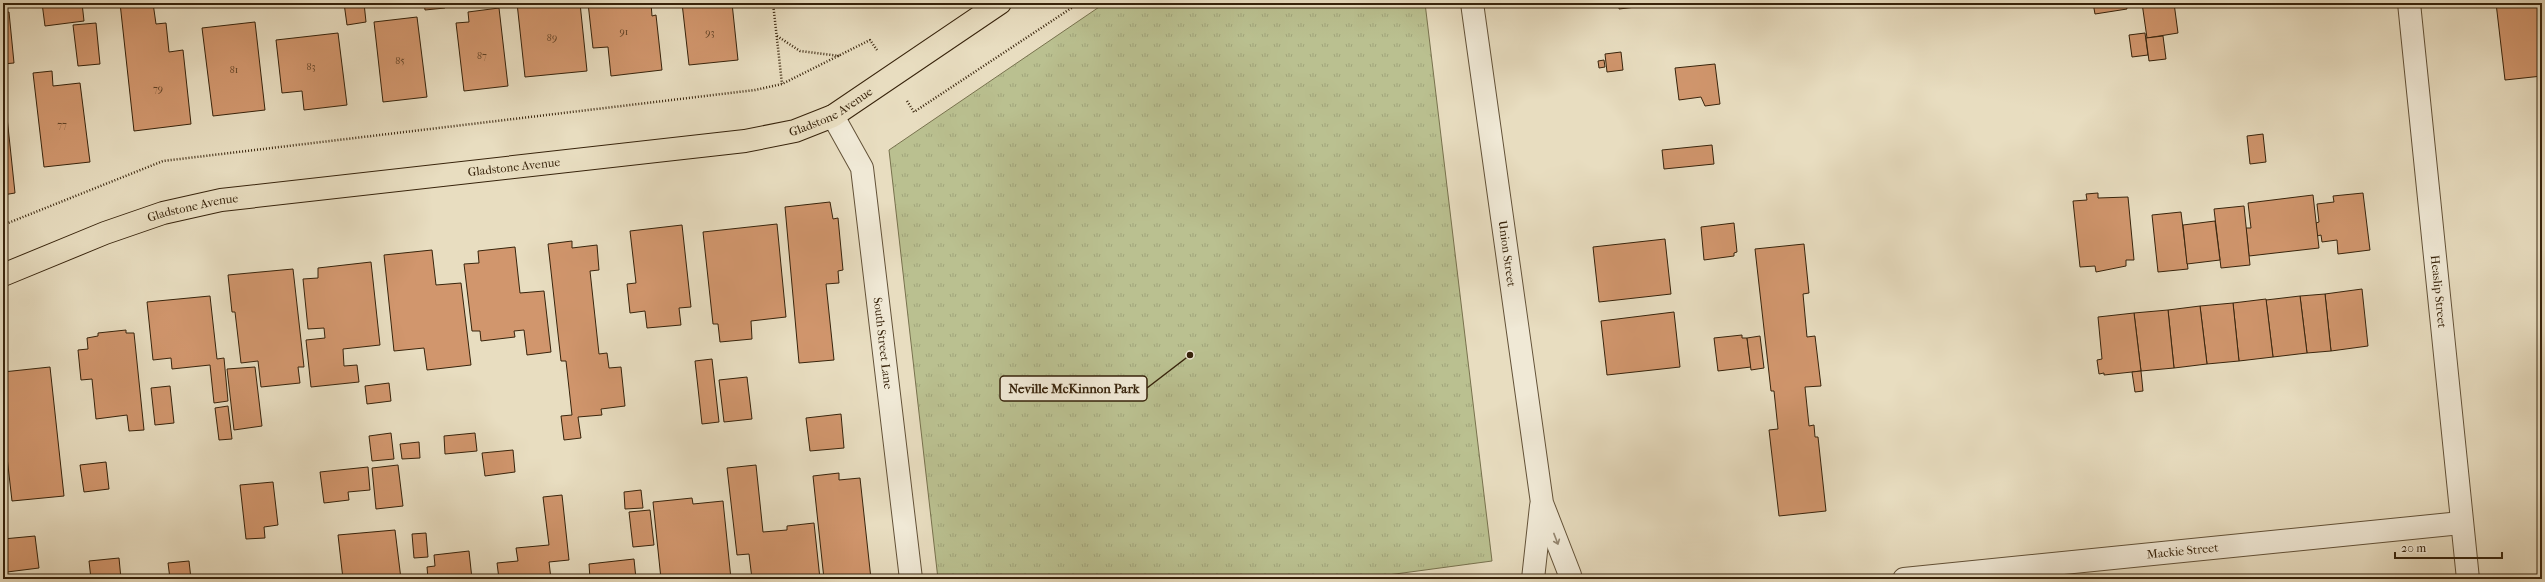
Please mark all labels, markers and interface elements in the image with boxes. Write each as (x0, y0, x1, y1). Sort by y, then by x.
house number: 91 (620, 26, 628, 38)
house number: 93 (705, 27, 715, 39)
house number: 89 (547, 32, 557, 44)
house number: 87 (477, 50, 487, 62)
house number: 85 (395, 55, 405, 67)
house number: 83 (306, 61, 316, 73)
house number: 81 (230, 64, 238, 76)
house number: 79 (153, 83, 163, 95)
street label: Gladstone Avenue (788, 84, 875, 139)
house number: 77 (57, 119, 67, 131)
street label: Gladstone Avenue (467, 155, 561, 179)
street label: Gladstone Avenue (145, 191, 239, 225)
street label: Union Street (1495, 219, 1519, 288)
street label: Heaslip Street (2428, 254, 2449, 329)
street label: South Street Lane (870, 296, 895, 390)
callout: Neville McKinnon Park (1000, 376, 1147, 401)
text: Neville McKinnon Park (1008, 381, 1141, 396)
one-way arrow (1552, 532, 1560, 544)
scale bar (2395, 534, 2502, 560)
street label: Mackie Street (2146, 540, 2220, 562)
text: 20 m (2401, 541, 2426, 555)

